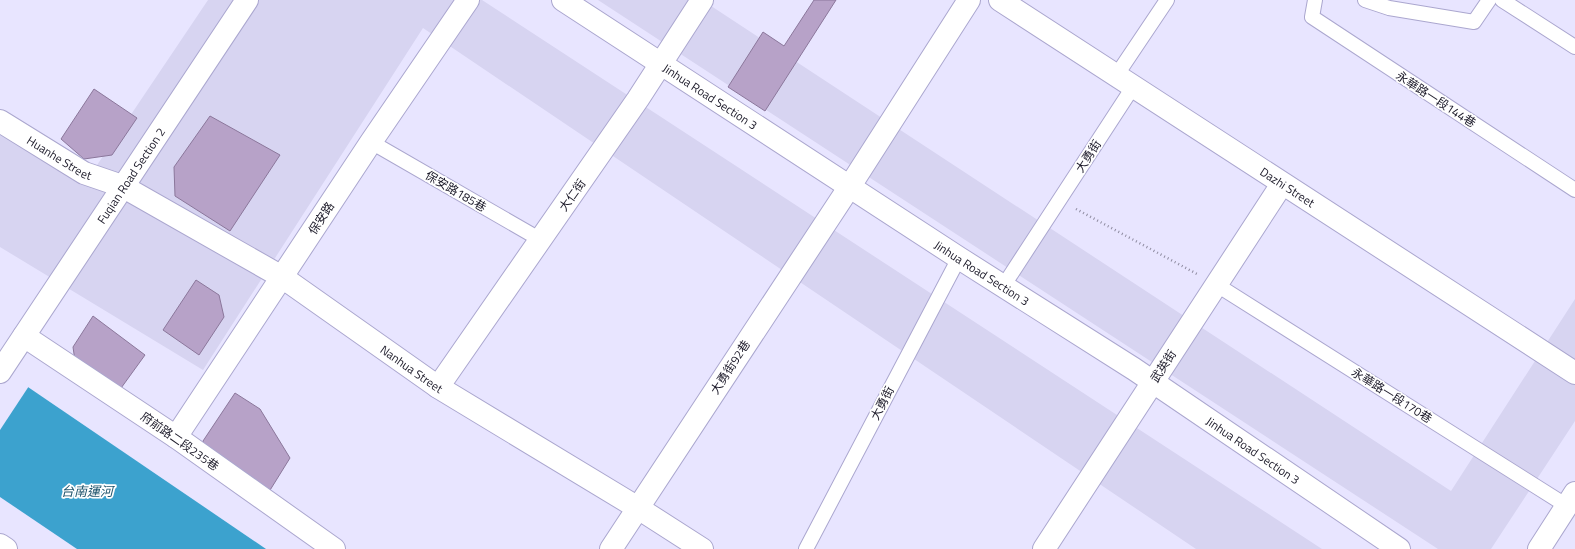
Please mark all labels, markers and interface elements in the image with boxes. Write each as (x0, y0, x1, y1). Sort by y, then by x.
street label: Jinhua Road Section 3 (659, 58, 762, 134)
street label: 永華路一段144巷 (1392, 66, 1480, 132)
street label: Fuqian Road Section 2 (92, 123, 169, 227)
street label: Huanhe Street (23, 131, 95, 185)
street label: 大勇街 (1070, 136, 1106, 176)
street label: Dazhi Street (1257, 162, 1320, 212)
street label: 保安路185巷 (422, 166, 490, 216)
street label: 大仁街 (554, 175, 590, 215)
street label: 保安路 (303, 198, 339, 238)
street label: Jinhua Road Section 3 (931, 235, 1033, 310)
street label: 大勇街92巷 (705, 336, 755, 398)
street label: Nanhua Street (377, 340, 448, 398)
street label: 武英街 (1145, 346, 1181, 386)
street label: 永華路一段170巷 (1348, 363, 1436, 427)
street label: 大勇街 (865, 383, 899, 423)
street label: 府前路二段235巷 (137, 407, 223, 475)
street label: Jinhua Road Section 3 (1203, 411, 1304, 489)
water label: 台南運河 (61, 481, 116, 501)

